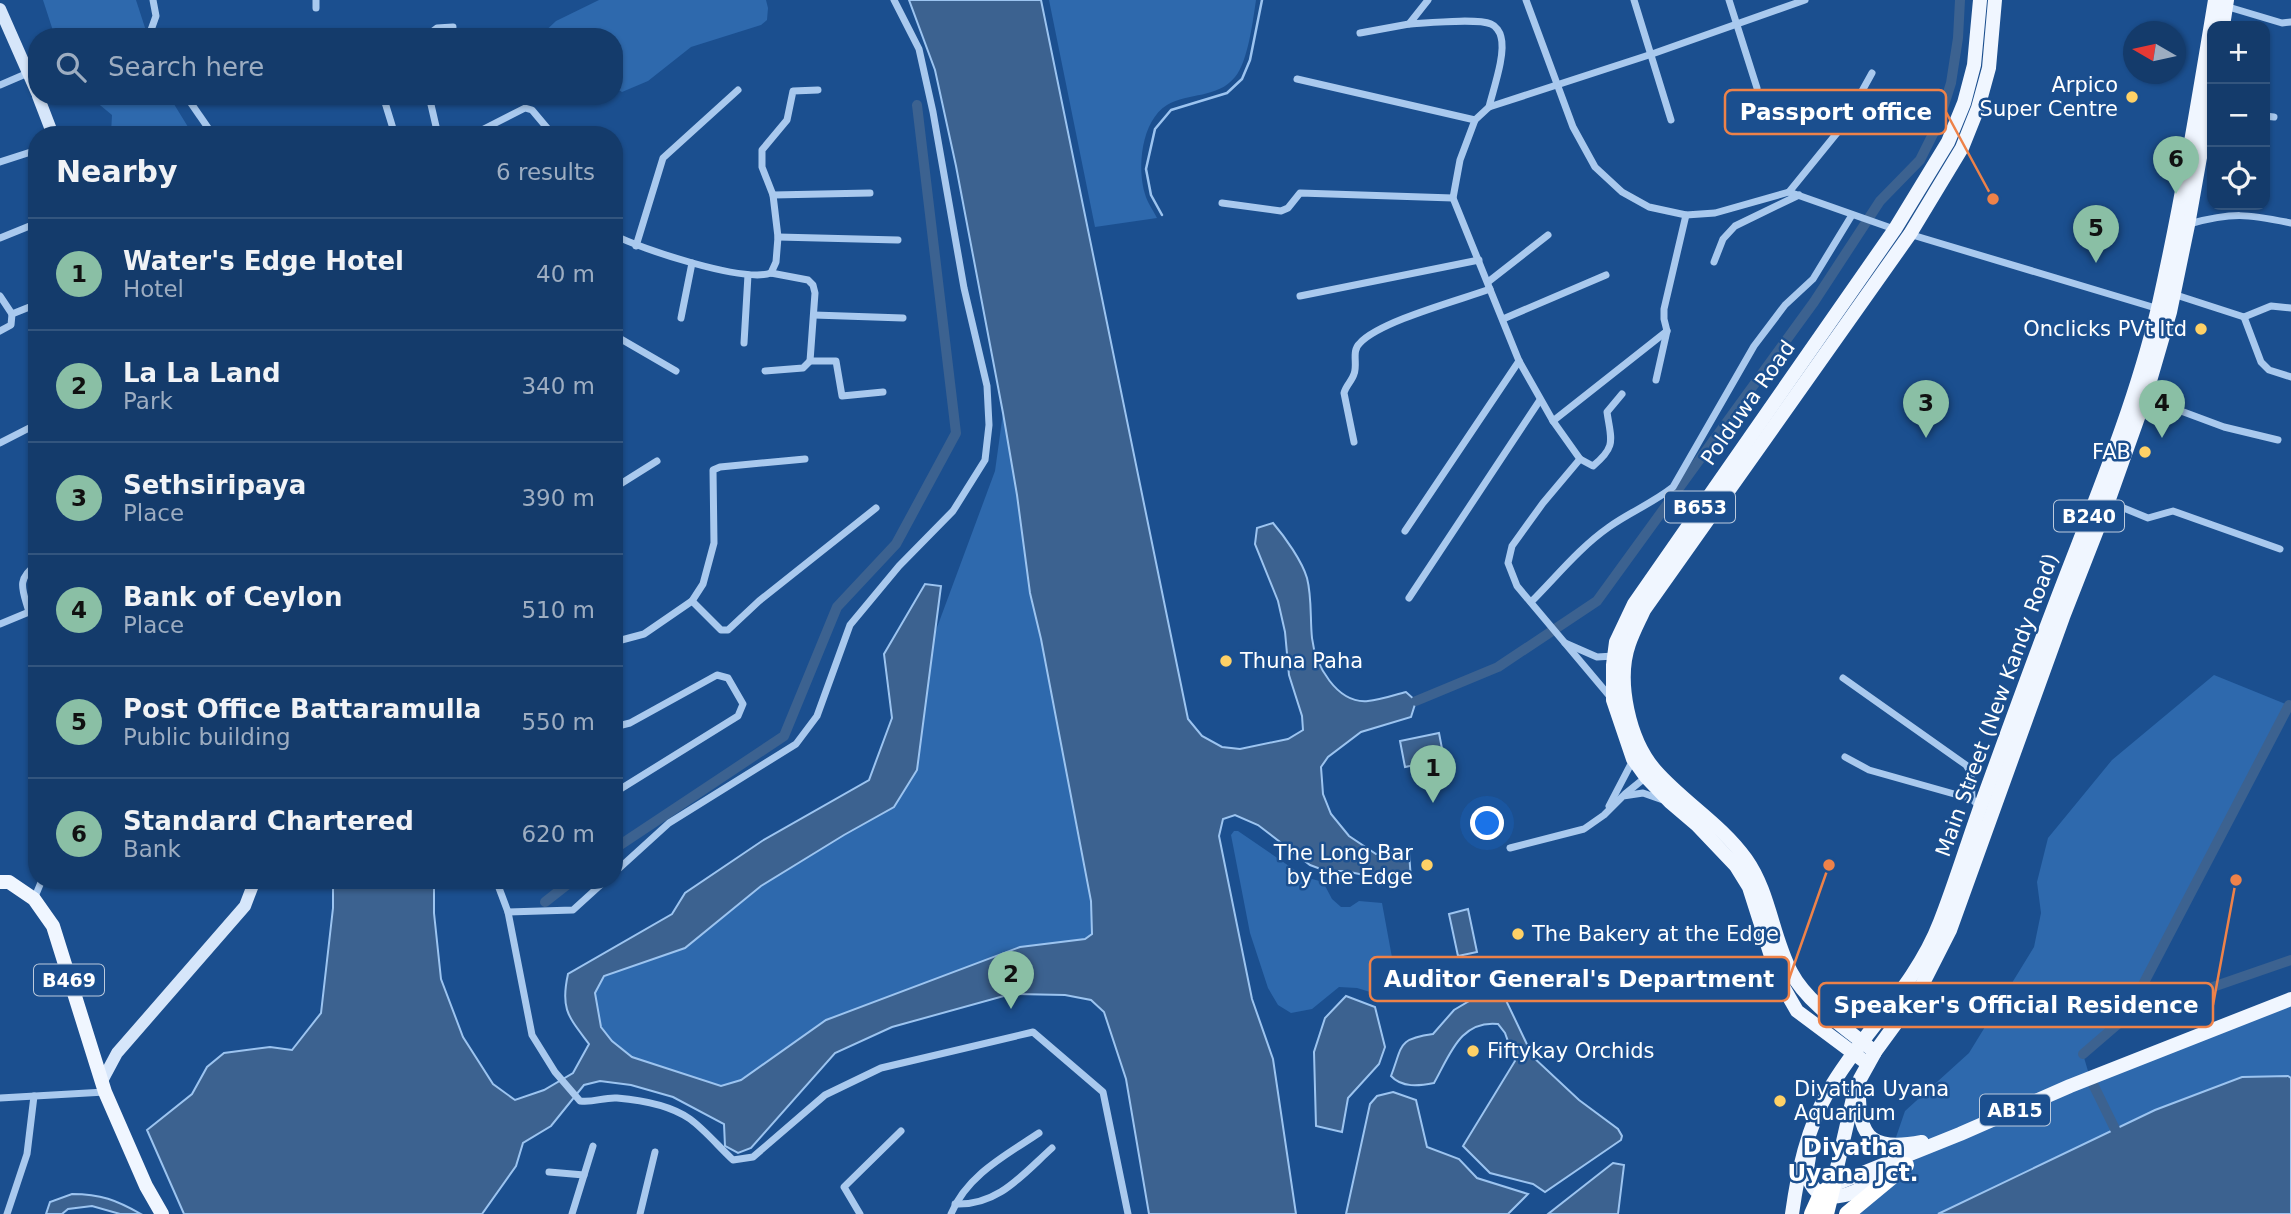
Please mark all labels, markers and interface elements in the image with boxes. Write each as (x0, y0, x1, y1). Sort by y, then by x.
north arrow (2123, 21, 2186, 84)
map controls (2207, 21, 2270, 210)
button: + (2207, 21, 2270, 84)
search box (28, 28, 623, 105)
icon: search (52, 48, 90, 86)
text: Search here (108, 52, 264, 82)
place label: Arpico Super Centre (1980, 73, 2118, 121)
button: − (2207, 84, 2270, 147)
marker: Arpico Super Centre (2124, 89, 2140, 105)
callout: Passport office (1725, 90, 1946, 134)
text: Passport office (1740, 99, 1932, 125)
pin: 6 (2153, 136, 2199, 194)
button: locate (2207, 147, 2270, 210)
text: Nearby (56, 154, 178, 189)
text: 6 results (496, 159, 595, 185)
pin: 5 (2073, 205, 2119, 263)
text: Water's Edge Hotel (123, 246, 404, 276)
text: 1 (71, 261, 87, 287)
text: 40 m (536, 261, 595, 287)
text: Hotel (123, 276, 184, 302)
place label: Onclicks PVt ltd (2023, 317, 2187, 341)
marker: Onclicks PVt ltd (2193, 321, 2209, 337)
street label: Polduwa Road (1696, 336, 1800, 470)
text: La La Land (123, 358, 281, 388)
text: 2 (71, 373, 87, 399)
text: 340 m (521, 373, 595, 399)
pin: 3 (1903, 380, 1949, 438)
pin: 4 (2139, 380, 2185, 438)
text: Park (123, 388, 173, 414)
place label: FAB (2092, 440, 2131, 464)
marker: FAB (2137, 444, 2153, 460)
text: Sethsiripaya (123, 470, 306, 500)
text: 3 (71, 485, 87, 511)
text: 390 m (521, 485, 595, 511)
road number: B653 (1665, 492, 1735, 522)
text: Place (123, 500, 184, 526)
road number: B240 (2054, 500, 2124, 531)
street label: Main Street (New Kandy Road) (1931, 550, 2063, 860)
text: Bank of Ceylon (123, 582, 342, 612)
text: 4 (71, 597, 87, 623)
text: 510 m (521, 597, 595, 623)
text: Place (123, 612, 184, 638)
place label: Thuna Paha (1239, 649, 1363, 673)
marker: Thuna Paha (1218, 653, 1234, 669)
text: Post Office Battaramulla (123, 694, 481, 724)
text: 5 (71, 709, 87, 735)
text: 550 m (521, 709, 595, 735)
text: Public building (123, 724, 291, 750)
pin: 1 (1410, 745, 1456, 803)
text: Standard Chartered (123, 806, 414, 836)
your location (1470, 806, 1504, 840)
text: 6 (71, 821, 87, 847)
text: 620 m (521, 821, 595, 847)
text: Bank (123, 836, 181, 862)
place label: The Long Bar by the Edge (1273, 841, 1413, 889)
marker: The Long Bar by the Edge (1419, 857, 1435, 873)
place label: The Bakery at the Edge (1531, 922, 1779, 946)
marker: The Bakery at the Edge (1510, 926, 1526, 942)
pin: 2 (988, 951, 1034, 1009)
callout: Auditor General's Department (1370, 957, 1789, 1001)
road number: B469 (34, 964, 104, 996)
text: Auditor General's Department (1384, 966, 1774, 992)
callout: Speaker's Official Residence (1819, 983, 2213, 1027)
text: Speaker's Official Residence (1833, 992, 2199, 1018)
place label: Fiftykay Orchids (1487, 1039, 1655, 1063)
marker: Fiftykay Orchids (1465, 1043, 1481, 1059)
place label: Diyatha Uyana Aquarium (1794, 1077, 1949, 1125)
marker: Diyatha Uyana Aquarium (1772, 1093, 1788, 1109)
road number: AB15 (1980, 1094, 2050, 1126)
district label: Diyatha Uyana Jct. (1787, 1134, 1919, 1186)

